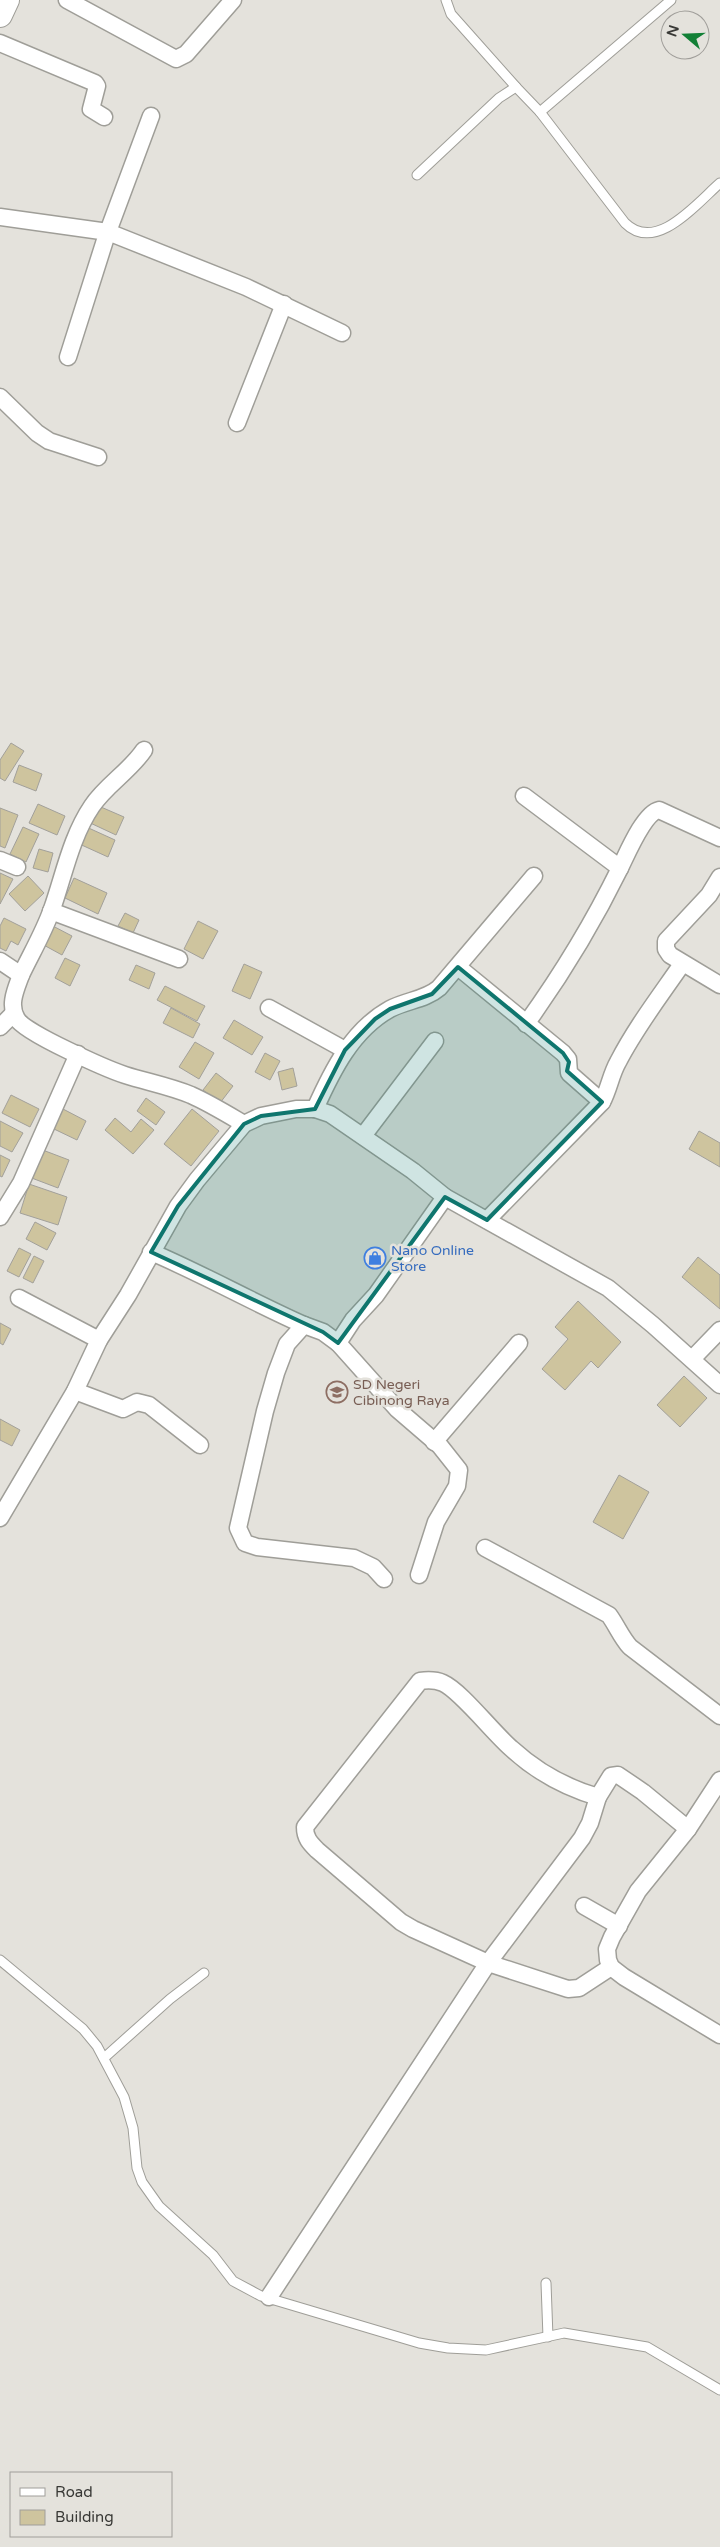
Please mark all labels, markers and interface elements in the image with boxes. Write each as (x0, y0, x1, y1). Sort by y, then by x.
north arrow (660, 10, 710, 60)
text: N (663, 23, 683, 39)
place label: Nano Online Store (391, 1242, 474, 1275)
shop icon: Nano Online Store (363, 1246, 387, 1270)
place label: SD Negeri Cibinong Raya (353, 1376, 450, 1409)
school or university icon: SD Negeri Cibinong Raya (325, 1380, 349, 1404)
legend (10, 2472, 172, 2537)
text: Road (55, 2483, 93, 2501)
text: Building (55, 2508, 114, 2526)

